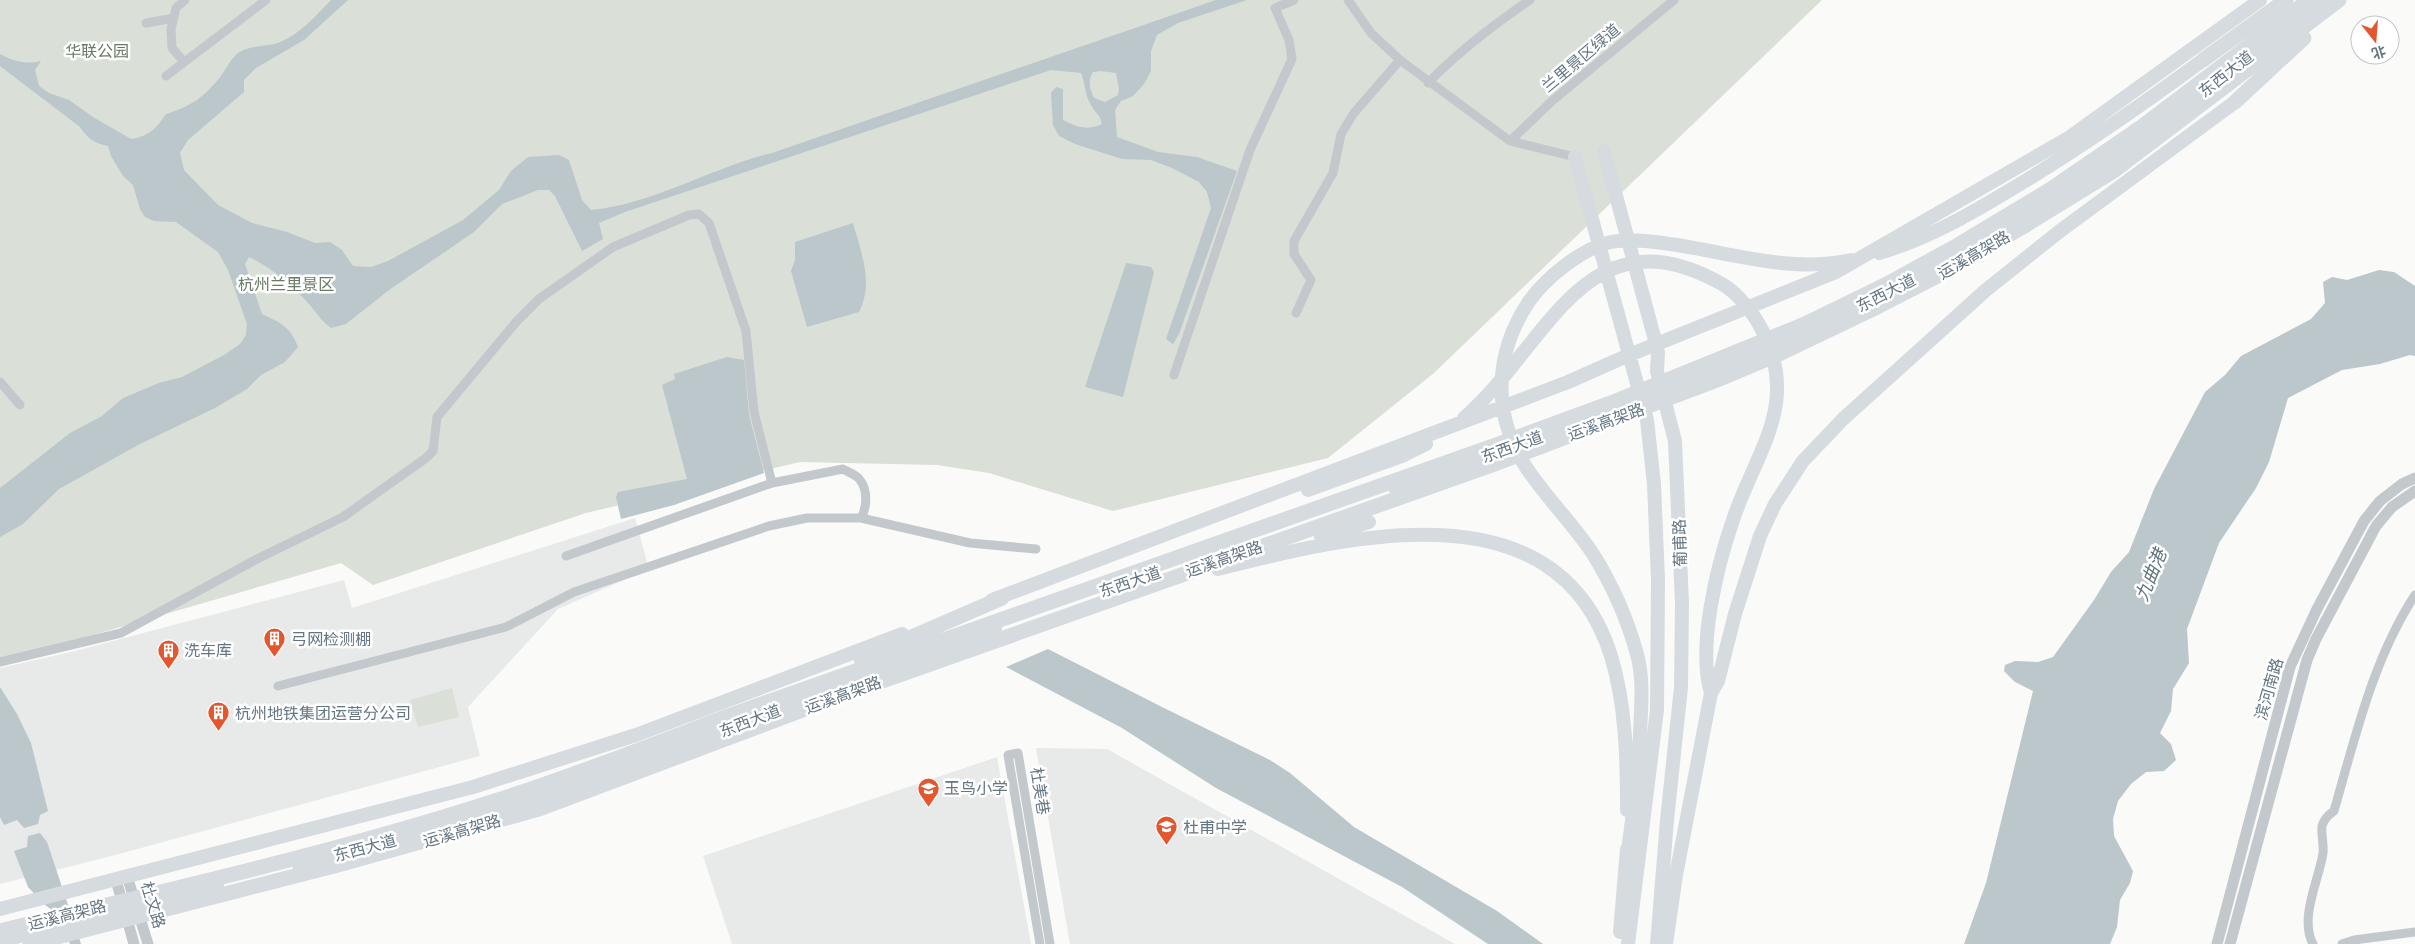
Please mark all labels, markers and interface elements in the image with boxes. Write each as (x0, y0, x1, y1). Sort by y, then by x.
north arrow (2350, 15, 2400, 65)
street label: 兰里景区绿道 (1538, 20, 1624, 96)
park label: 华联公园 (65, 42, 129, 61)
text: 北 (2369, 42, 2388, 63)
street label: 东西大道 (2195, 47, 2257, 101)
street label: 运溪高架路 (1935, 227, 2013, 283)
street label: 东西大道 (1853, 270, 1919, 316)
park label: 杭州兰里景区 (238, 275, 334, 294)
street label: 运溪高架路 (1565, 399, 1647, 445)
street label: 东西大道 (1479, 427, 1545, 467)
street label: 葡甫路 (1670, 519, 1690, 567)
street label: 运溪高架路 (1183, 537, 1265, 581)
water label: 九曲港 (2131, 543, 2172, 604)
street label: 东西大道 (1097, 563, 1163, 601)
building icon: 弓网检测棚 (263, 627, 287, 658)
place label: 弓网检测棚 (291, 630, 371, 649)
building icon: 洗车库 (156, 638, 180, 669)
place label: 洗车库 (184, 641, 232, 660)
street label: 滨河南路 (2251, 656, 2287, 722)
street label: 运溪高架路 (802, 672, 884, 718)
building icon: 杭州地铁集团运营分公司 (207, 701, 231, 732)
street label: 东西大道 (717, 701, 783, 741)
place label: 杭州地铁集团运营分公司 (235, 704, 411, 723)
street label: 杜美巷 (1027, 766, 1053, 816)
school or university icon: 玉鸟小学 (916, 776, 940, 807)
place label: 玉鸟小学 (944, 779, 1008, 798)
street label: 运溪高架路 (421, 811, 503, 851)
school or university icon: 杜甫中学 (1155, 815, 1179, 846)
place label: 杜甫中学 (1183, 818, 1247, 837)
street label: 东西大道 (332, 831, 398, 865)
street label: 杜文路 (137, 879, 169, 931)
street label: 运溪高架路 (26, 896, 108, 934)

